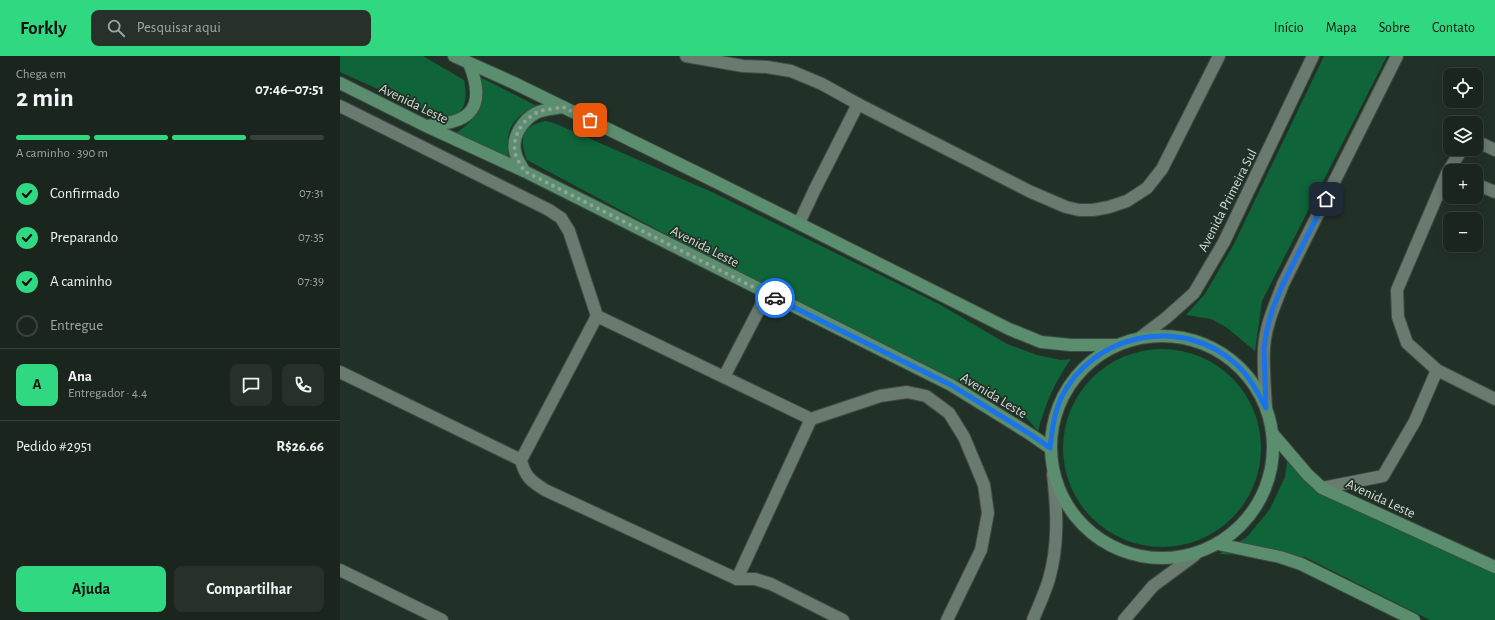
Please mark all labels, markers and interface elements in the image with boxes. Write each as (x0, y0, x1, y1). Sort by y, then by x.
search box (91, 10, 371, 46)
icon: search (105, 17, 127, 39)
text: Forkly (20, 19, 67, 38)
text: Pesquisar aqui (137, 20, 221, 35)
text: Início (1274, 21, 1304, 35)
text: Mapa (1326, 21, 1357, 35)
text: Sobre (1379, 21, 1410, 35)
text: Contato (1432, 21, 1475, 35)
text: Chega em (16, 68, 66, 81)
map controls (1443, 68, 1483, 252)
button: locate (1443, 68, 1483, 108)
street label: Avenida Leste (377, 81, 450, 127)
text: 07:46–07:51 (255, 82, 324, 97)
text: 2 min (16, 85, 74, 111)
pin (573, 103, 607, 137)
icon: bag (579, 109, 601, 131)
button: layers (1443, 116, 1483, 156)
text: A caminho · 390 m (16, 147, 108, 160)
street label: Avenida Primeira Sul (1196, 147, 1260, 254)
button: + (1443, 164, 1483, 204)
pin (1309, 182, 1343, 216)
icon: check (16, 183, 38, 205)
text: Confirmado (50, 186, 120, 201)
text: 07:31 (299, 187, 324, 200)
icon: home (1315, 188, 1337, 210)
button: − (1443, 212, 1483, 252)
street label: Avenida Leste (668, 224, 741, 270)
icon: check (16, 227, 38, 249)
text: Preparando (50, 230, 118, 245)
text: 07:35 (298, 231, 324, 244)
icon: check (16, 271, 38, 293)
text: A caminho (50, 274, 112, 289)
text: 07:39 (297, 275, 324, 288)
courier (755, 278, 795, 318)
icon: car (764, 287, 786, 309)
text: Entregue (50, 318, 103, 333)
button: chat (230, 364, 272, 406)
button: phone (282, 364, 324, 406)
text: Ana (68, 369, 92, 384)
street label: Avenida Leste (958, 371, 1029, 421)
text: A (32, 377, 42, 392)
text: Entregador · 4.4 (68, 387, 147, 400)
text: Pedido #2951 (16, 439, 92, 454)
text: R$26.66 (276, 439, 324, 454)
street label: Avenida Leste (1344, 477, 1417, 521)
button: Ajuda (16, 566, 166, 612)
button: Compartilhar (174, 566, 324, 612)

